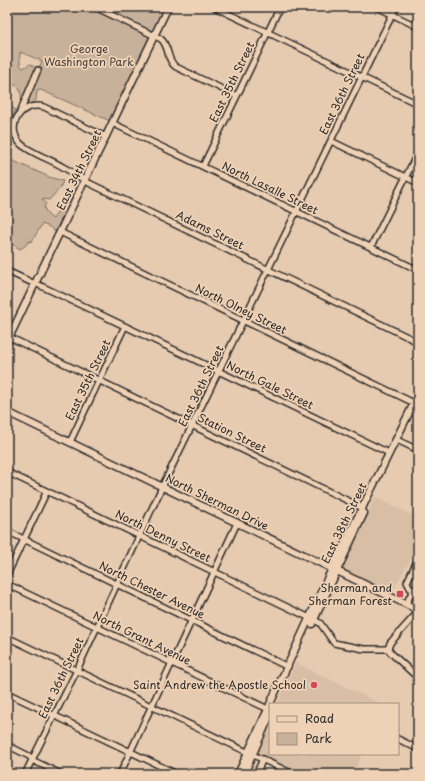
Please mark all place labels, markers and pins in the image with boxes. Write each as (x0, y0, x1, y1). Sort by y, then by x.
place label: Sherman and Sherman Forest (308, 579, 393, 609)
marker: Sherman and Sherman Forest (395, 589, 405, 599)
place label: Saint Andrew the Apostle School (133, 676, 306, 693)
marker: Saint Andrew the Apostle School (309, 680, 319, 690)

